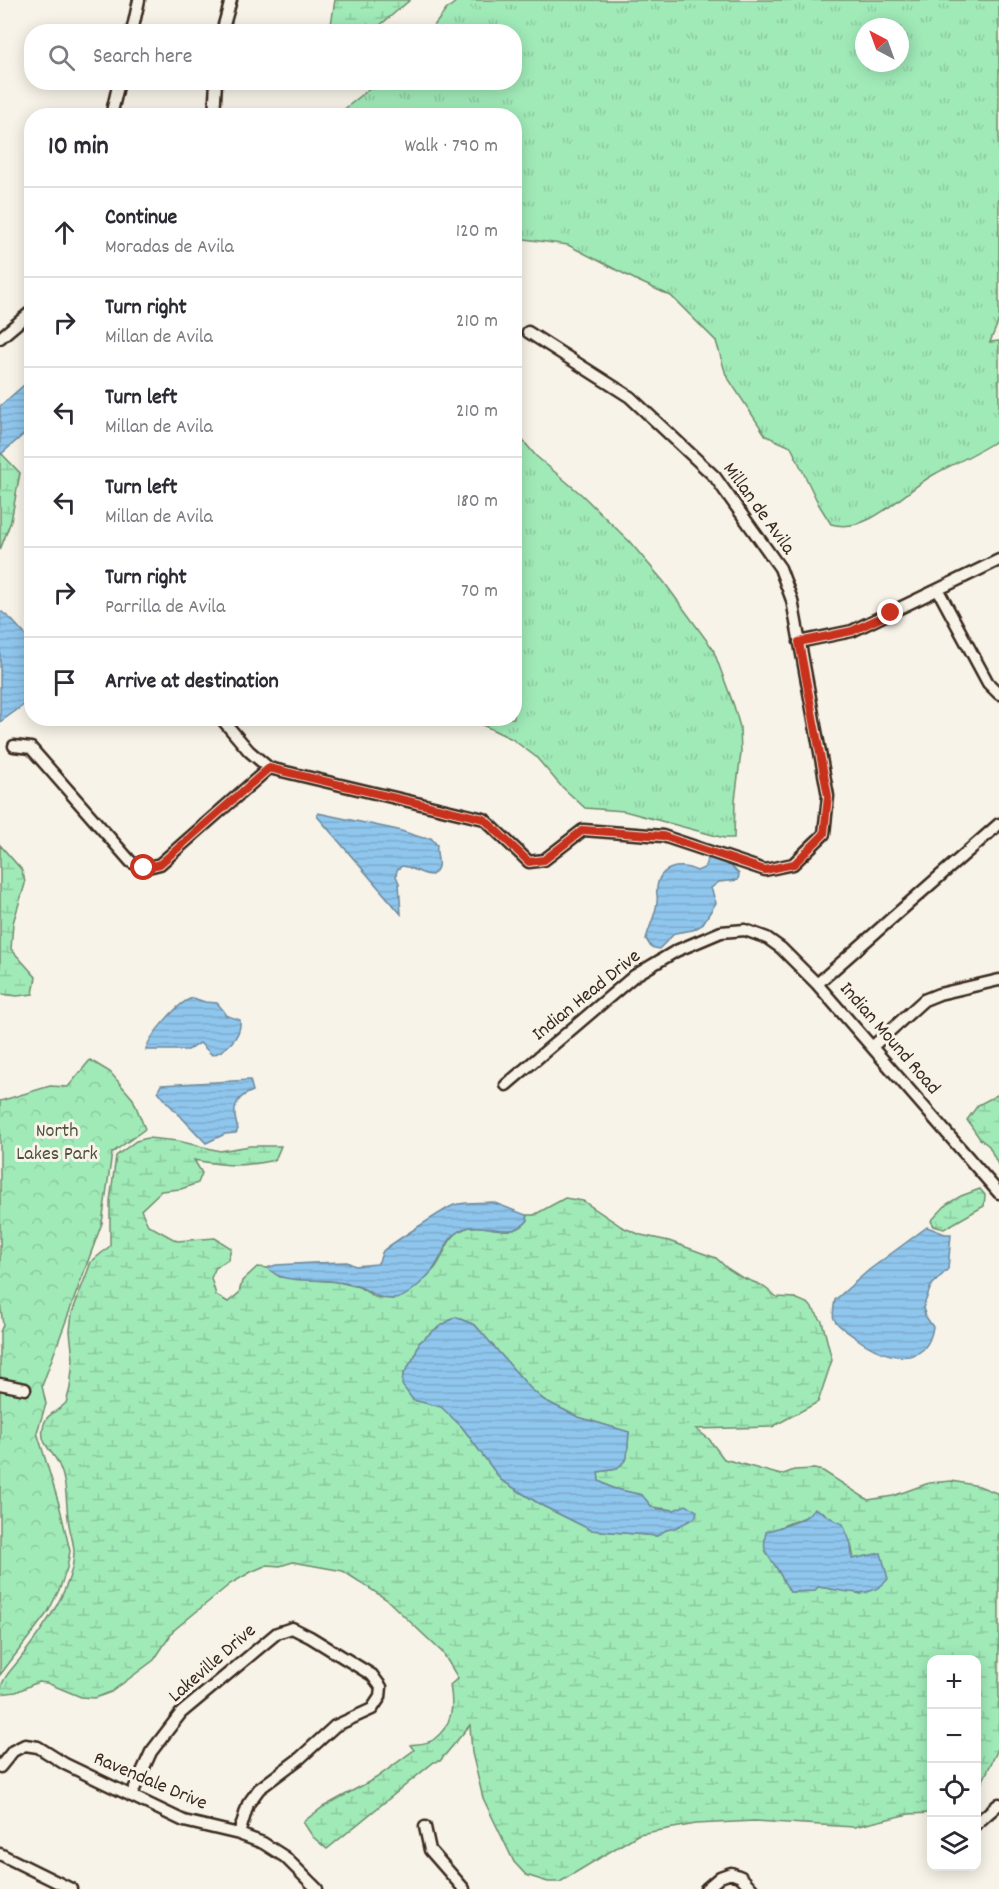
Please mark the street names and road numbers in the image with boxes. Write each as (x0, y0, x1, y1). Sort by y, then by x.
street label: Millan de Avila (715, 457, 801, 561)
street label: Indian Head Drive (527, 943, 647, 1049)
street label: Indian Mound Road (832, 976, 946, 1102)
street label: Lakeville Drive (163, 1618, 263, 1710)
street label: Ravendale Drive (89, 1745, 211, 1819)

